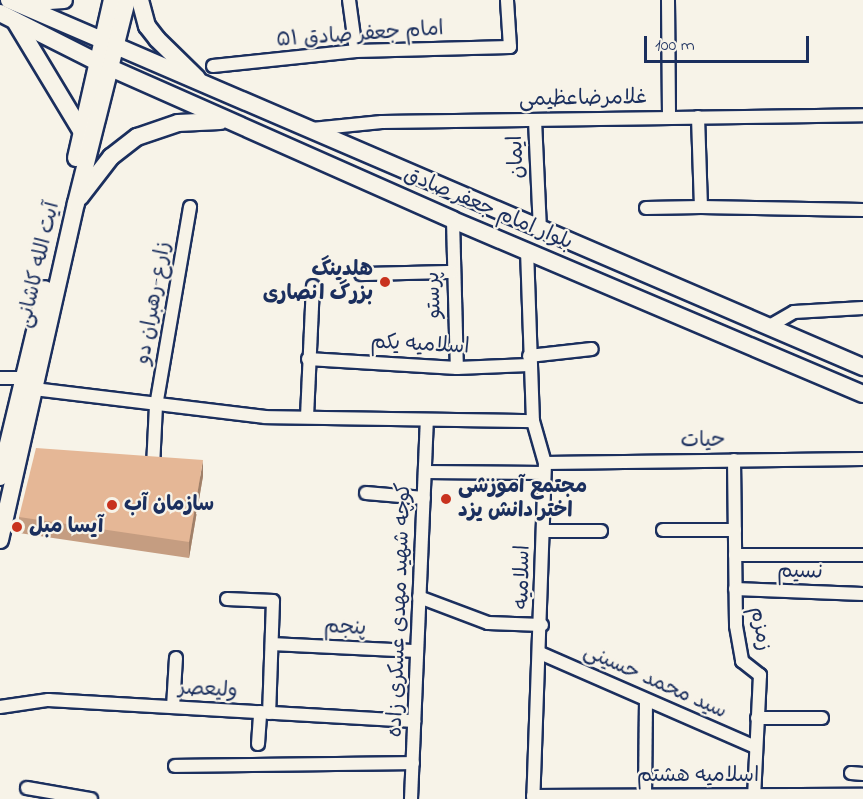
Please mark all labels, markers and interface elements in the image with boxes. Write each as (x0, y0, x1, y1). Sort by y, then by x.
street label: امام جعفر صادق ۵۱ (275, 17, 445, 53)
scale bar (647, 24, 812, 62)
text: 100 m (655, 33, 695, 59)
street label: غلامرضاعظیمی (519, 85, 647, 113)
street label: ایمان (503, 135, 531, 179)
street label: بلوار امام جعفر صادق (400, 162, 576, 256)
street label: آیت الله کاشانی (12, 200, 66, 330)
street label: زارع-رهبران دو (131, 240, 177, 366)
place label: هلدینگ بزرگ انصاری (263, 257, 373, 307)
street label: پرستو (421, 271, 447, 319)
marker: هلدینگ بزرگ انصاری (378, 275, 392, 289)
street label: اسلامیه یکم (370, 330, 470, 360)
street label: حیات (680, 428, 726, 454)
place label: مجتمع آموزشی اختر دانش یزد (458, 474, 587, 524)
street label: کوچه شهید مهدی عسکری زاده (383, 482, 417, 738)
place label: سازمان آب (124, 492, 214, 518)
marker: مجتمع آموزشی اختر دانش یزد (439, 492, 453, 506)
marker: سازمان آب (105, 498, 119, 512)
place label: آیسا مبل (29, 514, 103, 540)
marker: آیسا مبل (10, 520, 24, 534)
street label: اسلامیه (510, 545, 536, 609)
street label: نسیم (777, 559, 823, 585)
street label: زمزم (744, 605, 776, 653)
street label: پنجم (323, 614, 367, 642)
street label: سید محمد حسینی (579, 639, 731, 725)
street label: ولیعصر (178, 676, 238, 704)
street label: اسلامیه هشتم (637, 763, 759, 789)

